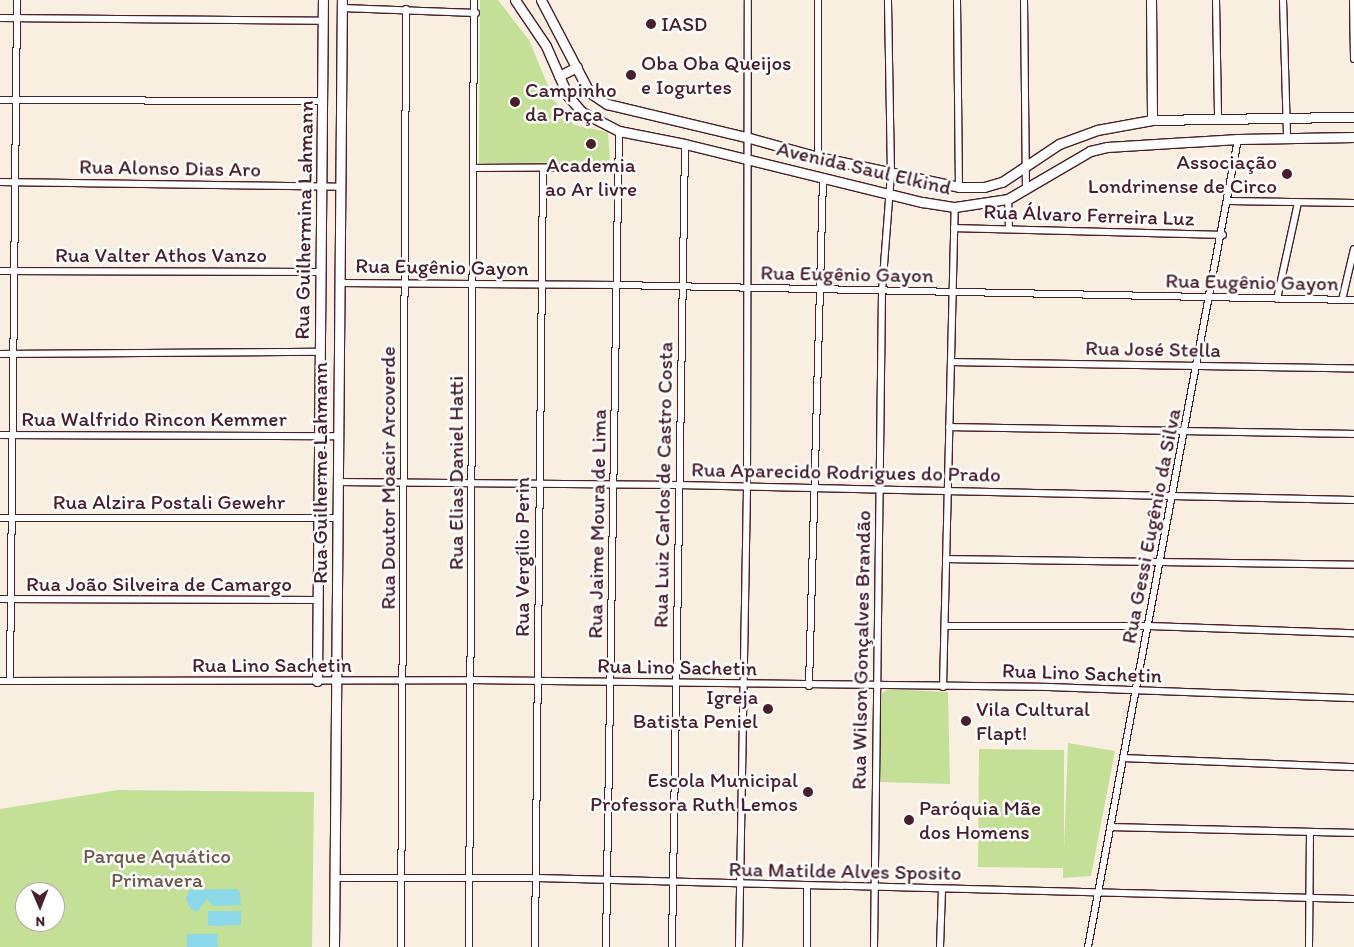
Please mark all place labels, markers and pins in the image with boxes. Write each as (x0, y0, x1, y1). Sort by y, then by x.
place label: IASD (661, 11, 707, 37)
marker: IASD (645, 18, 657, 30)
place label: Oba Oba Queijos e Iogurtes (641, 50, 792, 100)
marker: Oba Oba Queijos e Iogurtes (625, 69, 637, 81)
place label: Campinho da Praça (525, 77, 617, 127)
marker: Campinho da Praça (509, 96, 521, 108)
marker: Academia ao Ar livre (585, 138, 597, 150)
place label: Associação Londrinense de Circo (1088, 149, 1277, 199)
place label: Academia ao Ar livre (545, 152, 637, 202)
marker: Associação Londrinense de Circo (1281, 168, 1293, 180)
place label: Igreja Batista Peniel (633, 684, 758, 734)
place label: Vila Cultural Flapt! (976, 696, 1090, 746)
marker: Igreja Batista Peniel (762, 703, 774, 715)
marker: Vila Cultural Flapt! (960, 715, 972, 727)
place label: Escola Municipal Professora Ruth Lemos (590, 767, 798, 817)
marker: Escola Municipal Professora Ruth Lemos (802, 786, 814, 798)
place label: Paróquia Mãe dos Homens (919, 795, 1041, 845)
marker: Paróquia Mãe dos Homens (903, 814, 915, 826)

